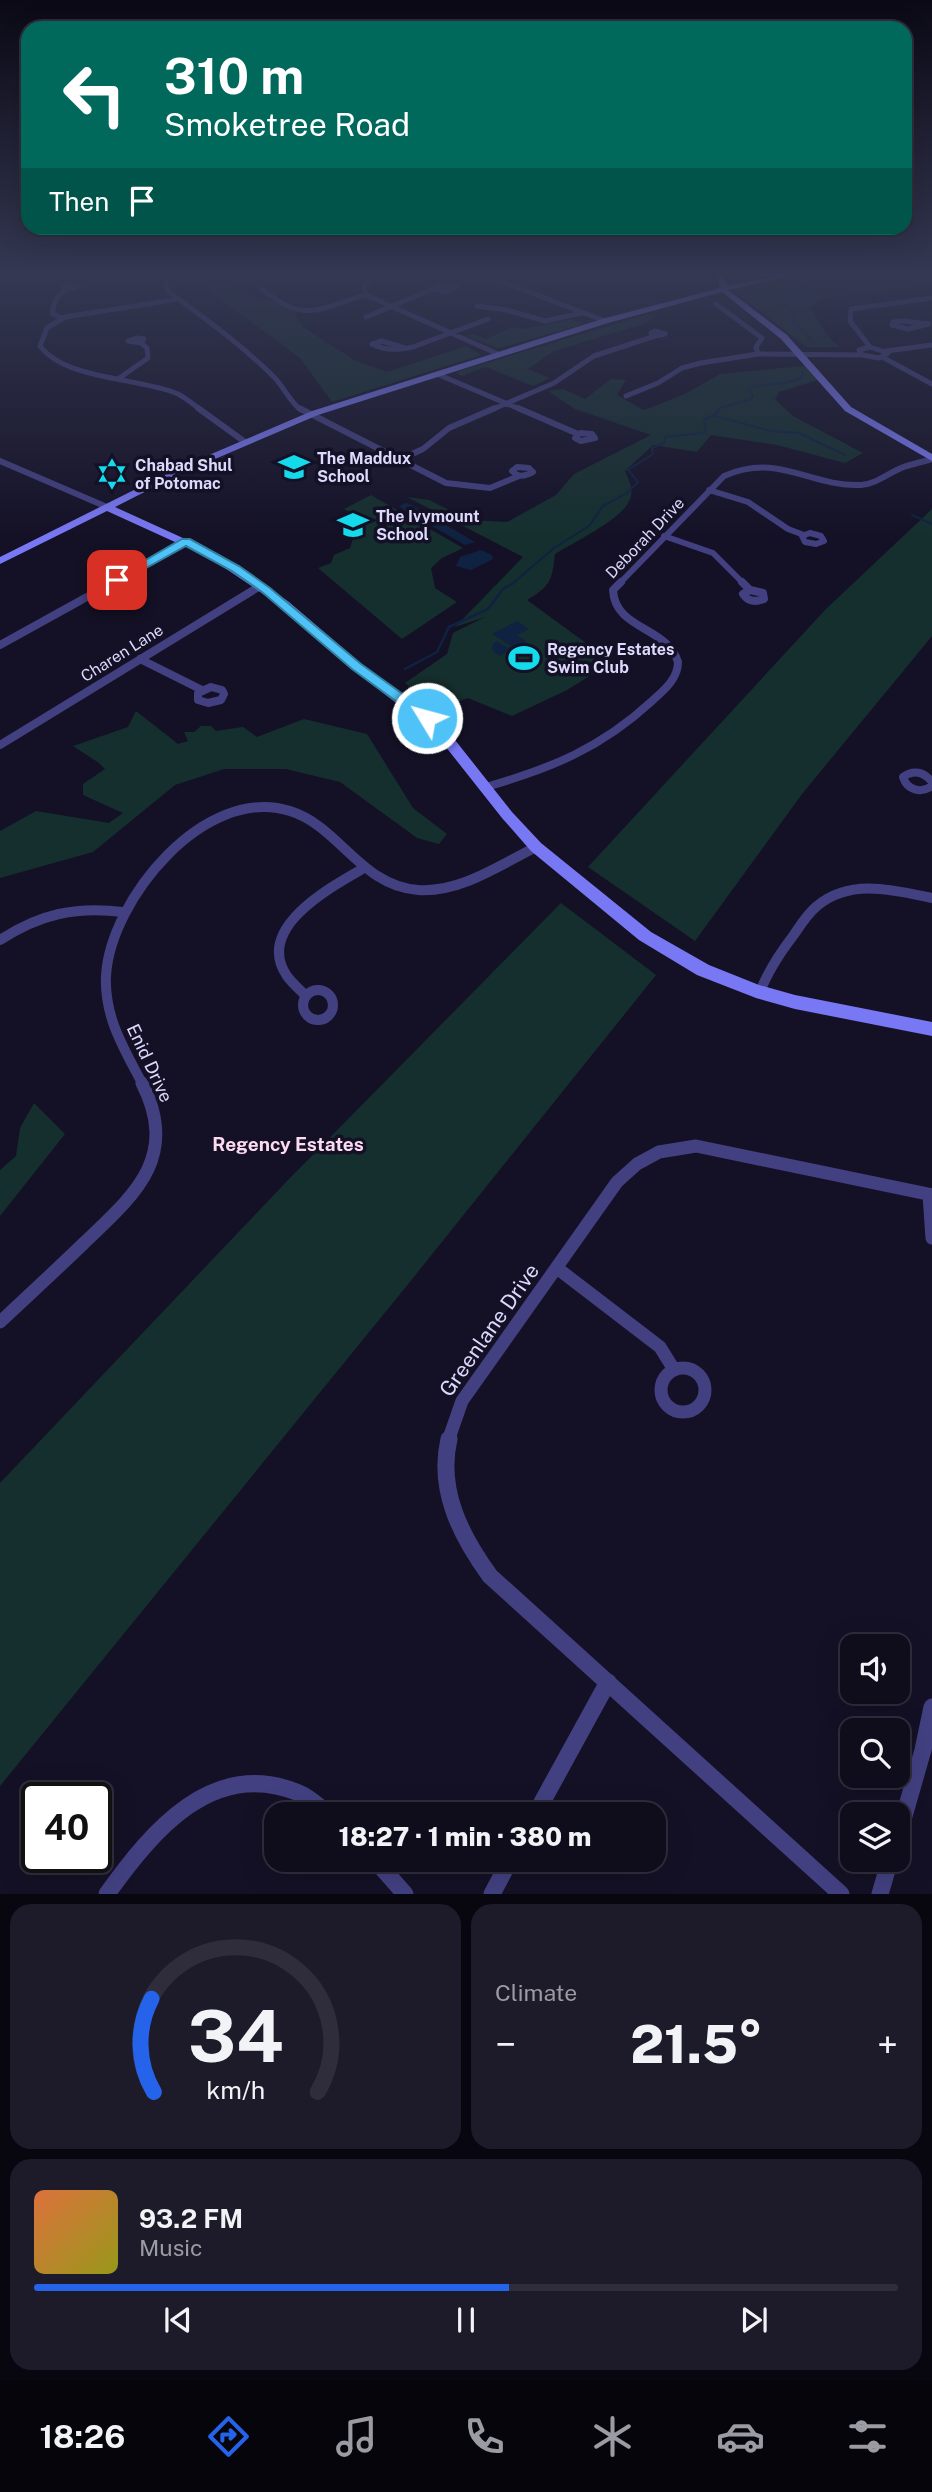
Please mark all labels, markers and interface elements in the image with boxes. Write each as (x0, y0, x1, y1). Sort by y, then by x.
text: 310 m (164, 47, 304, 105)
icon: left (49, 49, 140, 140)
text: Smoketree Road (164, 106, 410, 143)
icon: arrive (123, 182, 161, 220)
text: Then (49, 186, 109, 217)
place label: The Maddux School (317, 449, 412, 486)
school or university icon: The Maddux School (277, 450, 311, 484)
place label: Chabad Shul of Potomac (135, 456, 232, 493)
synagogue icon: Chabad Shul of Potomac (95, 457, 129, 491)
street label: Deborah Drive (602, 494, 688, 582)
place label: The Ivymount School (376, 507, 480, 544)
school or university icon: The Ivymount School (336, 508, 370, 542)
pin (87, 550, 147, 610)
icon: arrive (98, 561, 136, 599)
street label: Charen Lane (77, 620, 167, 686)
place label: Regency Estates Swim Club (547, 640, 674, 677)
sports icon: Regency Estates Swim Club (507, 641, 541, 675)
position arrow (390, 681, 464, 755)
street label: Enid Drive (123, 1021, 177, 1105)
district label: Regency Estates (212, 1133, 364, 1155)
street label: Greenlane Drive (434, 1259, 544, 1401)
map controls (840, 1634, 910, 1872)
button: sound (840, 1634, 910, 1704)
button: search (840, 1718, 910, 1788)
speed limit sign: 40 (21, 1782, 112, 1873)
button: layers (840, 1802, 910, 1872)
text: 18:27 · 1 min · 380 m (339, 1821, 591, 1852)
text: Climate (495, 1979, 577, 2006)
text: 34 (188, 1994, 283, 2079)
text: 21.5° (630, 2014, 763, 2075)
text: − (495, 2022, 516, 2067)
text: + (877, 2022, 898, 2067)
text: km/h (206, 2075, 265, 2105)
text: 93.2 FM (139, 2203, 243, 2234)
text: Music (139, 2234, 203, 2261)
icon: previous (159, 2301, 197, 2339)
icon: pause (447, 2301, 485, 2339)
icon: next (735, 2301, 773, 2339)
icon: directions (204, 2412, 253, 2461)
icon: music (332, 2412, 381, 2461)
icon: phone (460, 2412, 509, 2461)
icon: climate (588, 2412, 637, 2461)
icon: car (716, 2412, 765, 2461)
icon: filters (843, 2412, 892, 2461)
text: 18:26 (39, 2418, 125, 2455)

